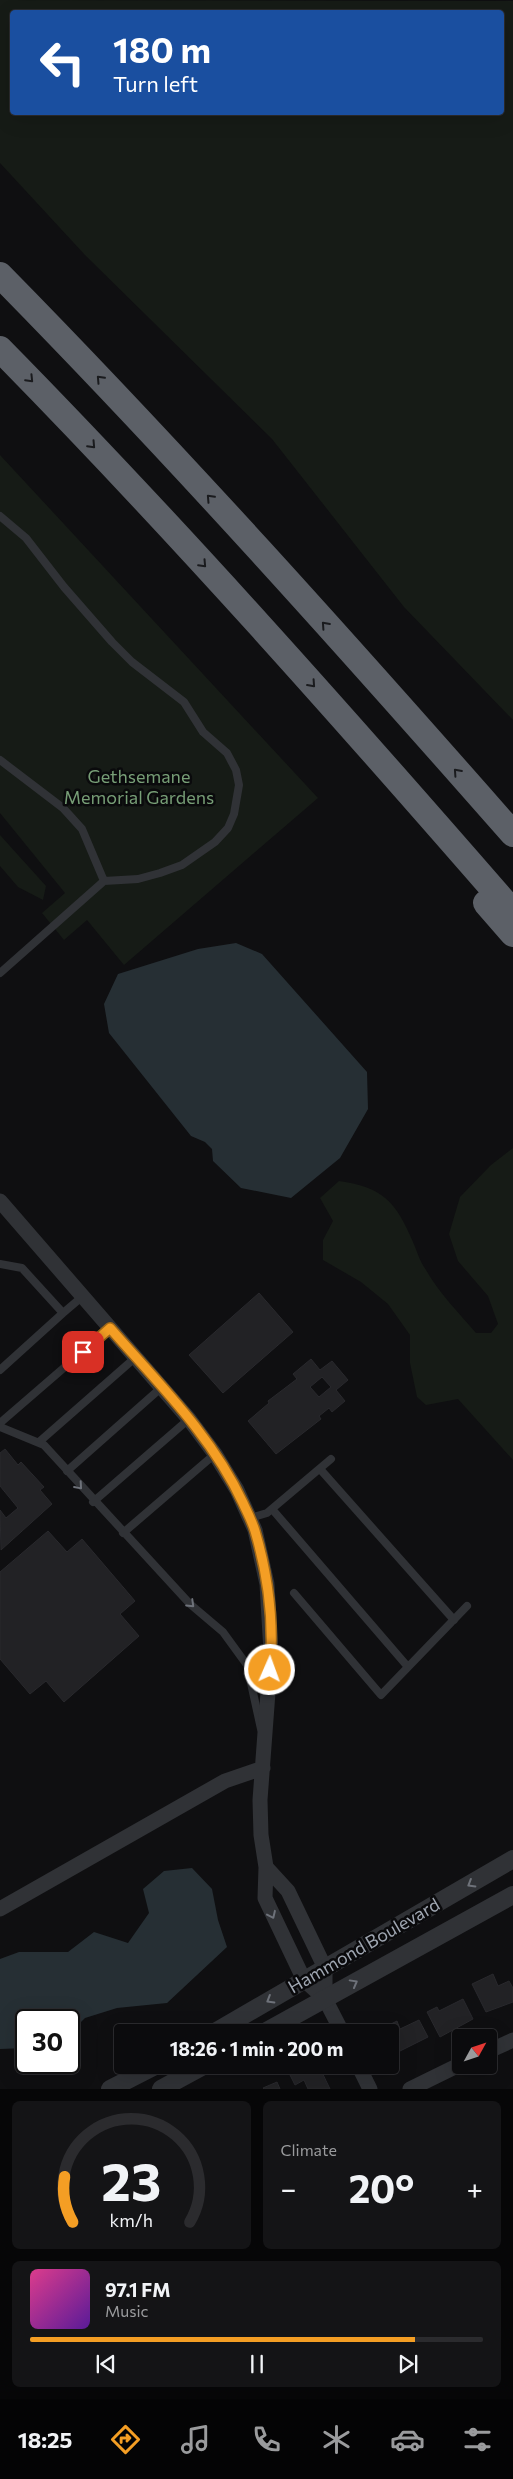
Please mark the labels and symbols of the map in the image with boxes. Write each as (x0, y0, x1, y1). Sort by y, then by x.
one-way arrow (24, 373, 33, 382)
one-way arrow (97, 375, 106, 384)
one-way arrow (86, 439, 95, 448)
one-way arrow (207, 495, 216, 504)
one-way arrow (197, 558, 206, 567)
one-way arrow (322, 621, 331, 630)
one-way arrow (306, 679, 315, 688)
park label: Gethsemane Memorial Gardens (64, 765, 214, 808)
one-way arrow (454, 768, 463, 777)
pin (62, 1331, 104, 1373)
one-way arrow (73, 1480, 82, 1489)
one-way arrow (185, 1598, 194, 1607)
position arrow (243, 1643, 295, 1695)
one-way arrow (468, 1877, 477, 1887)
street label: Hammond Boulevard (284, 1893, 443, 1997)
one-way arrow (266, 1910, 276, 1919)
one-way arrow (348, 1979, 357, 1989)
one-way arrow (267, 1994, 276, 2004)
speed limit sign: 30 (15, 2009, 80, 2074)
north arrow (452, 2029, 498, 2074)

